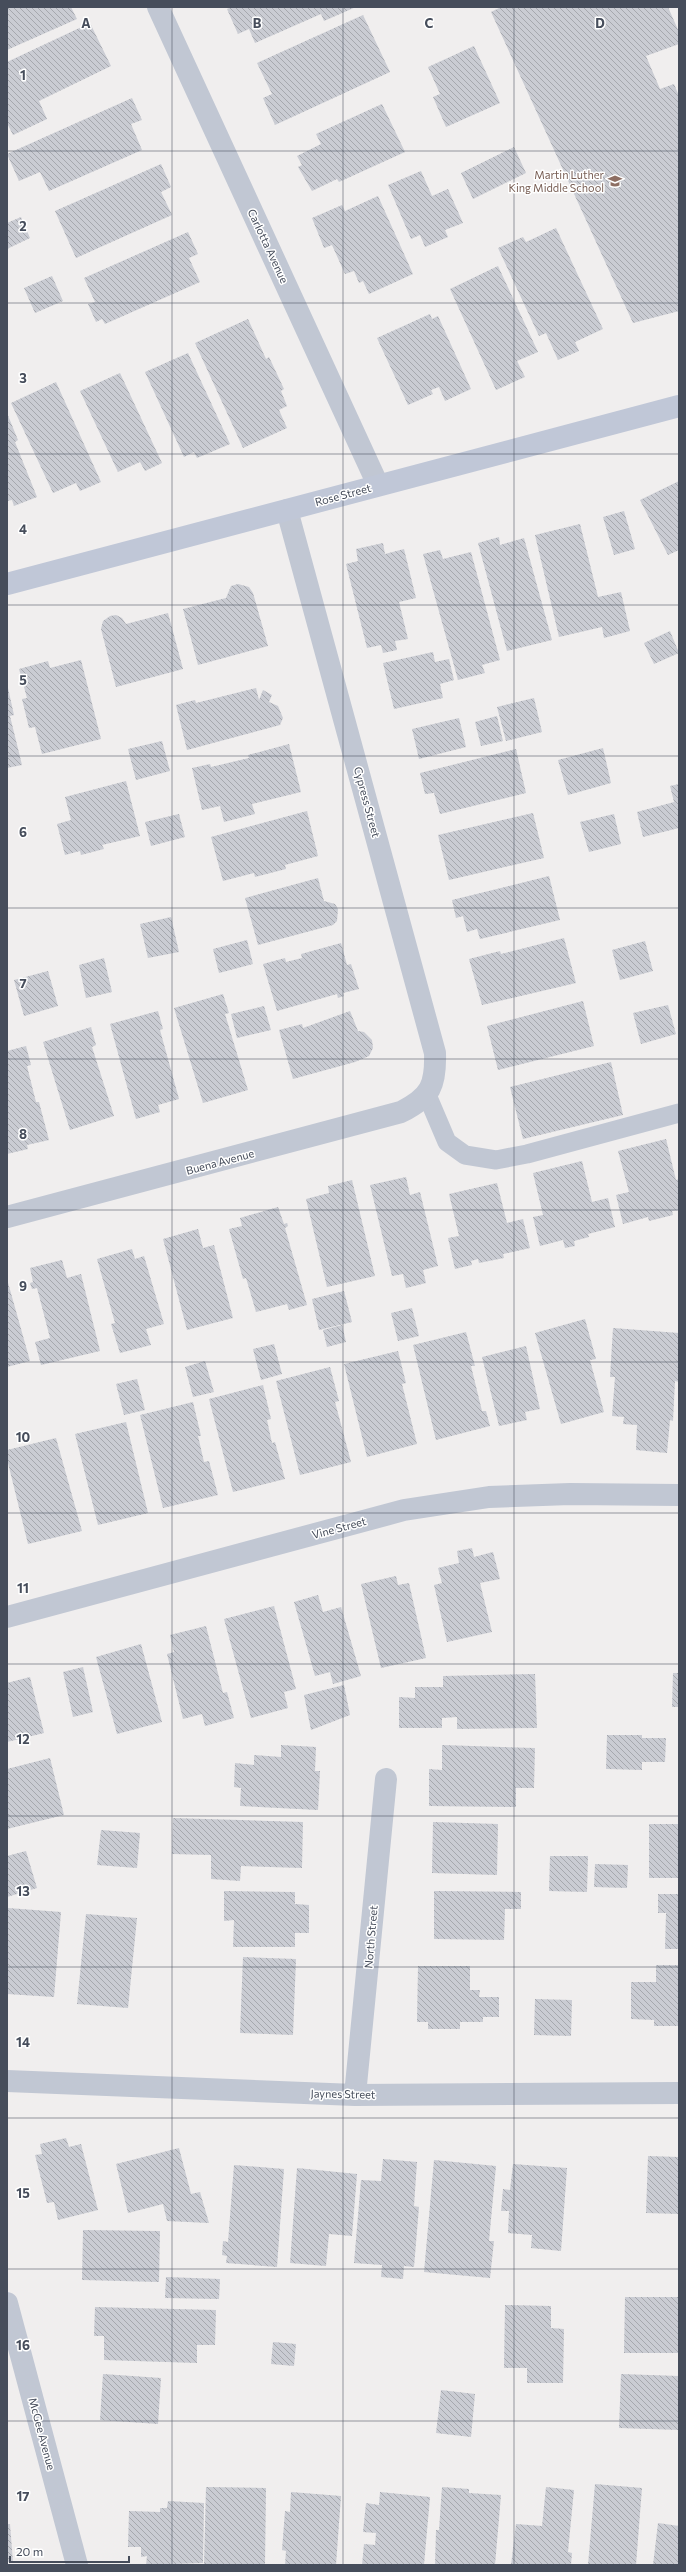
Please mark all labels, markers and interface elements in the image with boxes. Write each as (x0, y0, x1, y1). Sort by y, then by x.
text: A (81, 15, 91, 31)
text: B (253, 15, 262, 31)
text: C (425, 15, 434, 31)
text: D (595, 15, 605, 31)
text: 1 (20, 67, 26, 83)
place label: Martin Luther King Middle School (509, 168, 605, 194)
school or university icon: Martin Luther King Middle School (607, 173, 623, 189)
street label: Carlotta Avenue (246, 207, 291, 285)
text: 2 (19, 218, 27, 234)
text: 3 (19, 370, 27, 386)
street label: Rose Street (313, 481, 373, 508)
text: 4 (19, 521, 27, 537)
text: 5 (19, 672, 27, 688)
street label: Cypress Street (352, 765, 383, 839)
text: 6 (19, 824, 27, 840)
text: 7 (19, 975, 27, 991)
text: 8 (19, 1126, 27, 1142)
street label: Buena Avenue (184, 1146, 255, 1177)
text: 9 (19, 1278, 27, 1294)
text: 10 (16, 1429, 31, 1445)
street label: Vine Street (310, 1514, 368, 1541)
text: 11 (17, 1580, 29, 1596)
text: 12 (16, 1731, 30, 1747)
text: 13 (16, 1883, 30, 1899)
street label: North Street (361, 1904, 380, 1969)
text: 14 (16, 2034, 30, 2050)
street label: Jaynes Street (310, 2086, 376, 2102)
text: 15 (16, 2185, 30, 2201)
text: 16 (16, 2337, 30, 2353)
street label: McGee Avenue (27, 2396, 58, 2472)
text: 17 (16, 2488, 30, 2504)
scale bar (10, 2538, 129, 2564)
text: 20 m (16, 2544, 43, 2558)

